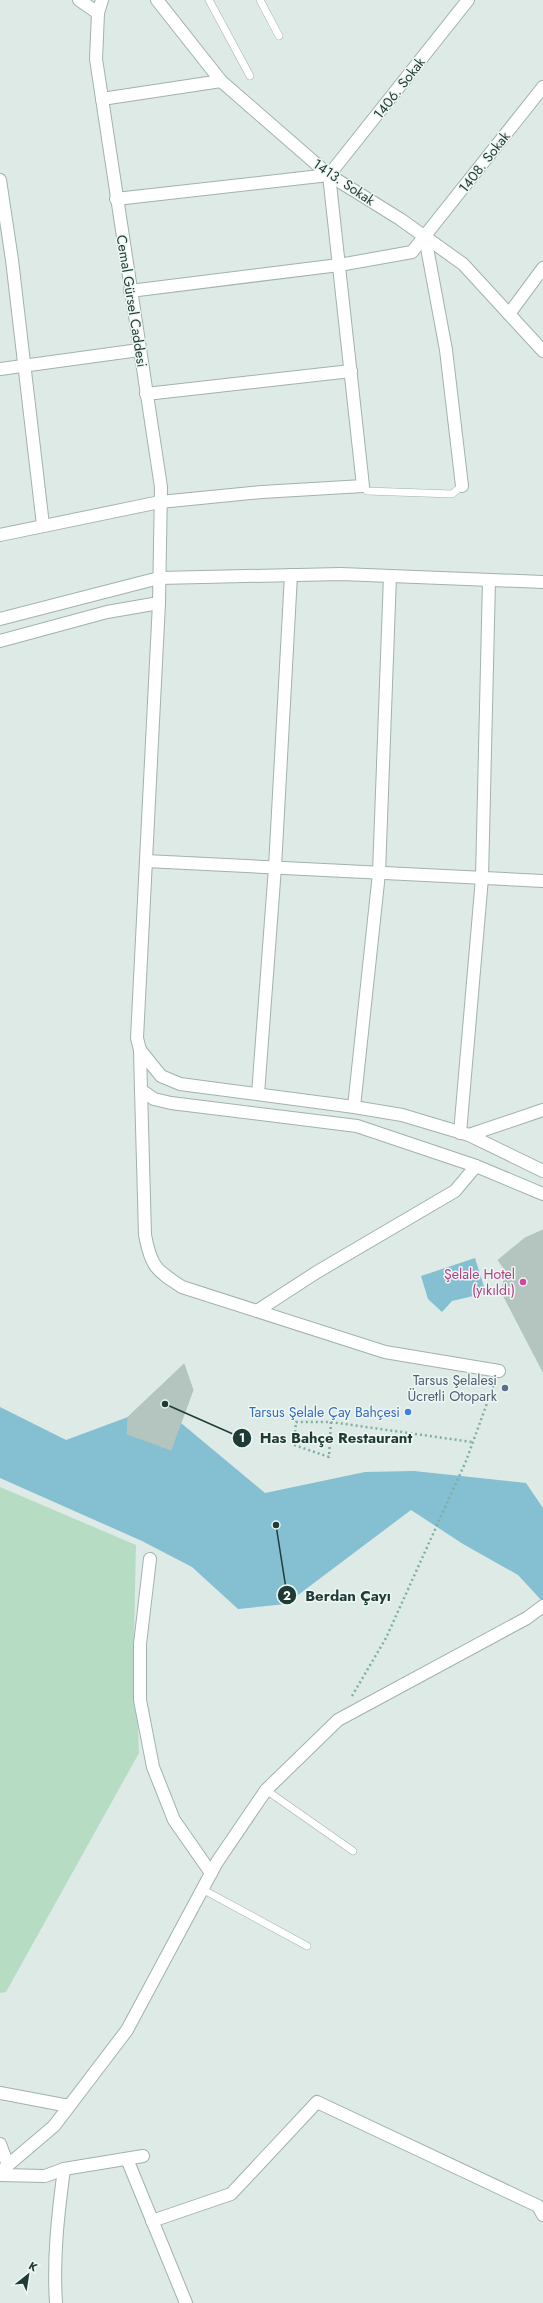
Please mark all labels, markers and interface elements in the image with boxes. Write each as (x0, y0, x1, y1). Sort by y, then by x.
street label: 1406. Sokak (368, 52, 430, 123)
street label: 1408. Sokak (454, 126, 515, 197)
street label: 1413. Sokak (309, 154, 380, 211)
street label: Cemal Gürsel Caddesi (112, 233, 152, 369)
place label: Şelale Hotel (yıkıldı) (444, 1264, 515, 1300)
marker: Şelale Hotel (yıkıldı) (518, 1277, 528, 1287)
place label: Tarsus Şelalesi Ücretli Otopark (408, 1370, 498, 1406)
marker: Tarsus Şelalesi Ücretli Otopark (500, 1383, 510, 1393)
place label: Tarsus Şelale Çay Bahçesi (249, 1402, 400, 1422)
marker: Tarsus Şelale Çay Bahçesi (403, 1407, 413, 1417)
callout: Has Bahçe Restaurant (232, 1424, 420, 1451)
text: Has Bahçe Restaurant (260, 1427, 413, 1449)
text: 1 (239, 1429, 245, 1447)
callout: Berdan Çayı (277, 1582, 399, 1609)
text: Berdan Çayı (305, 1585, 391, 1607)
text: 2 (283, 1587, 291, 1605)
north arrow (8, 2255, 48, 2295)
text: K (26, 2257, 41, 2275)

